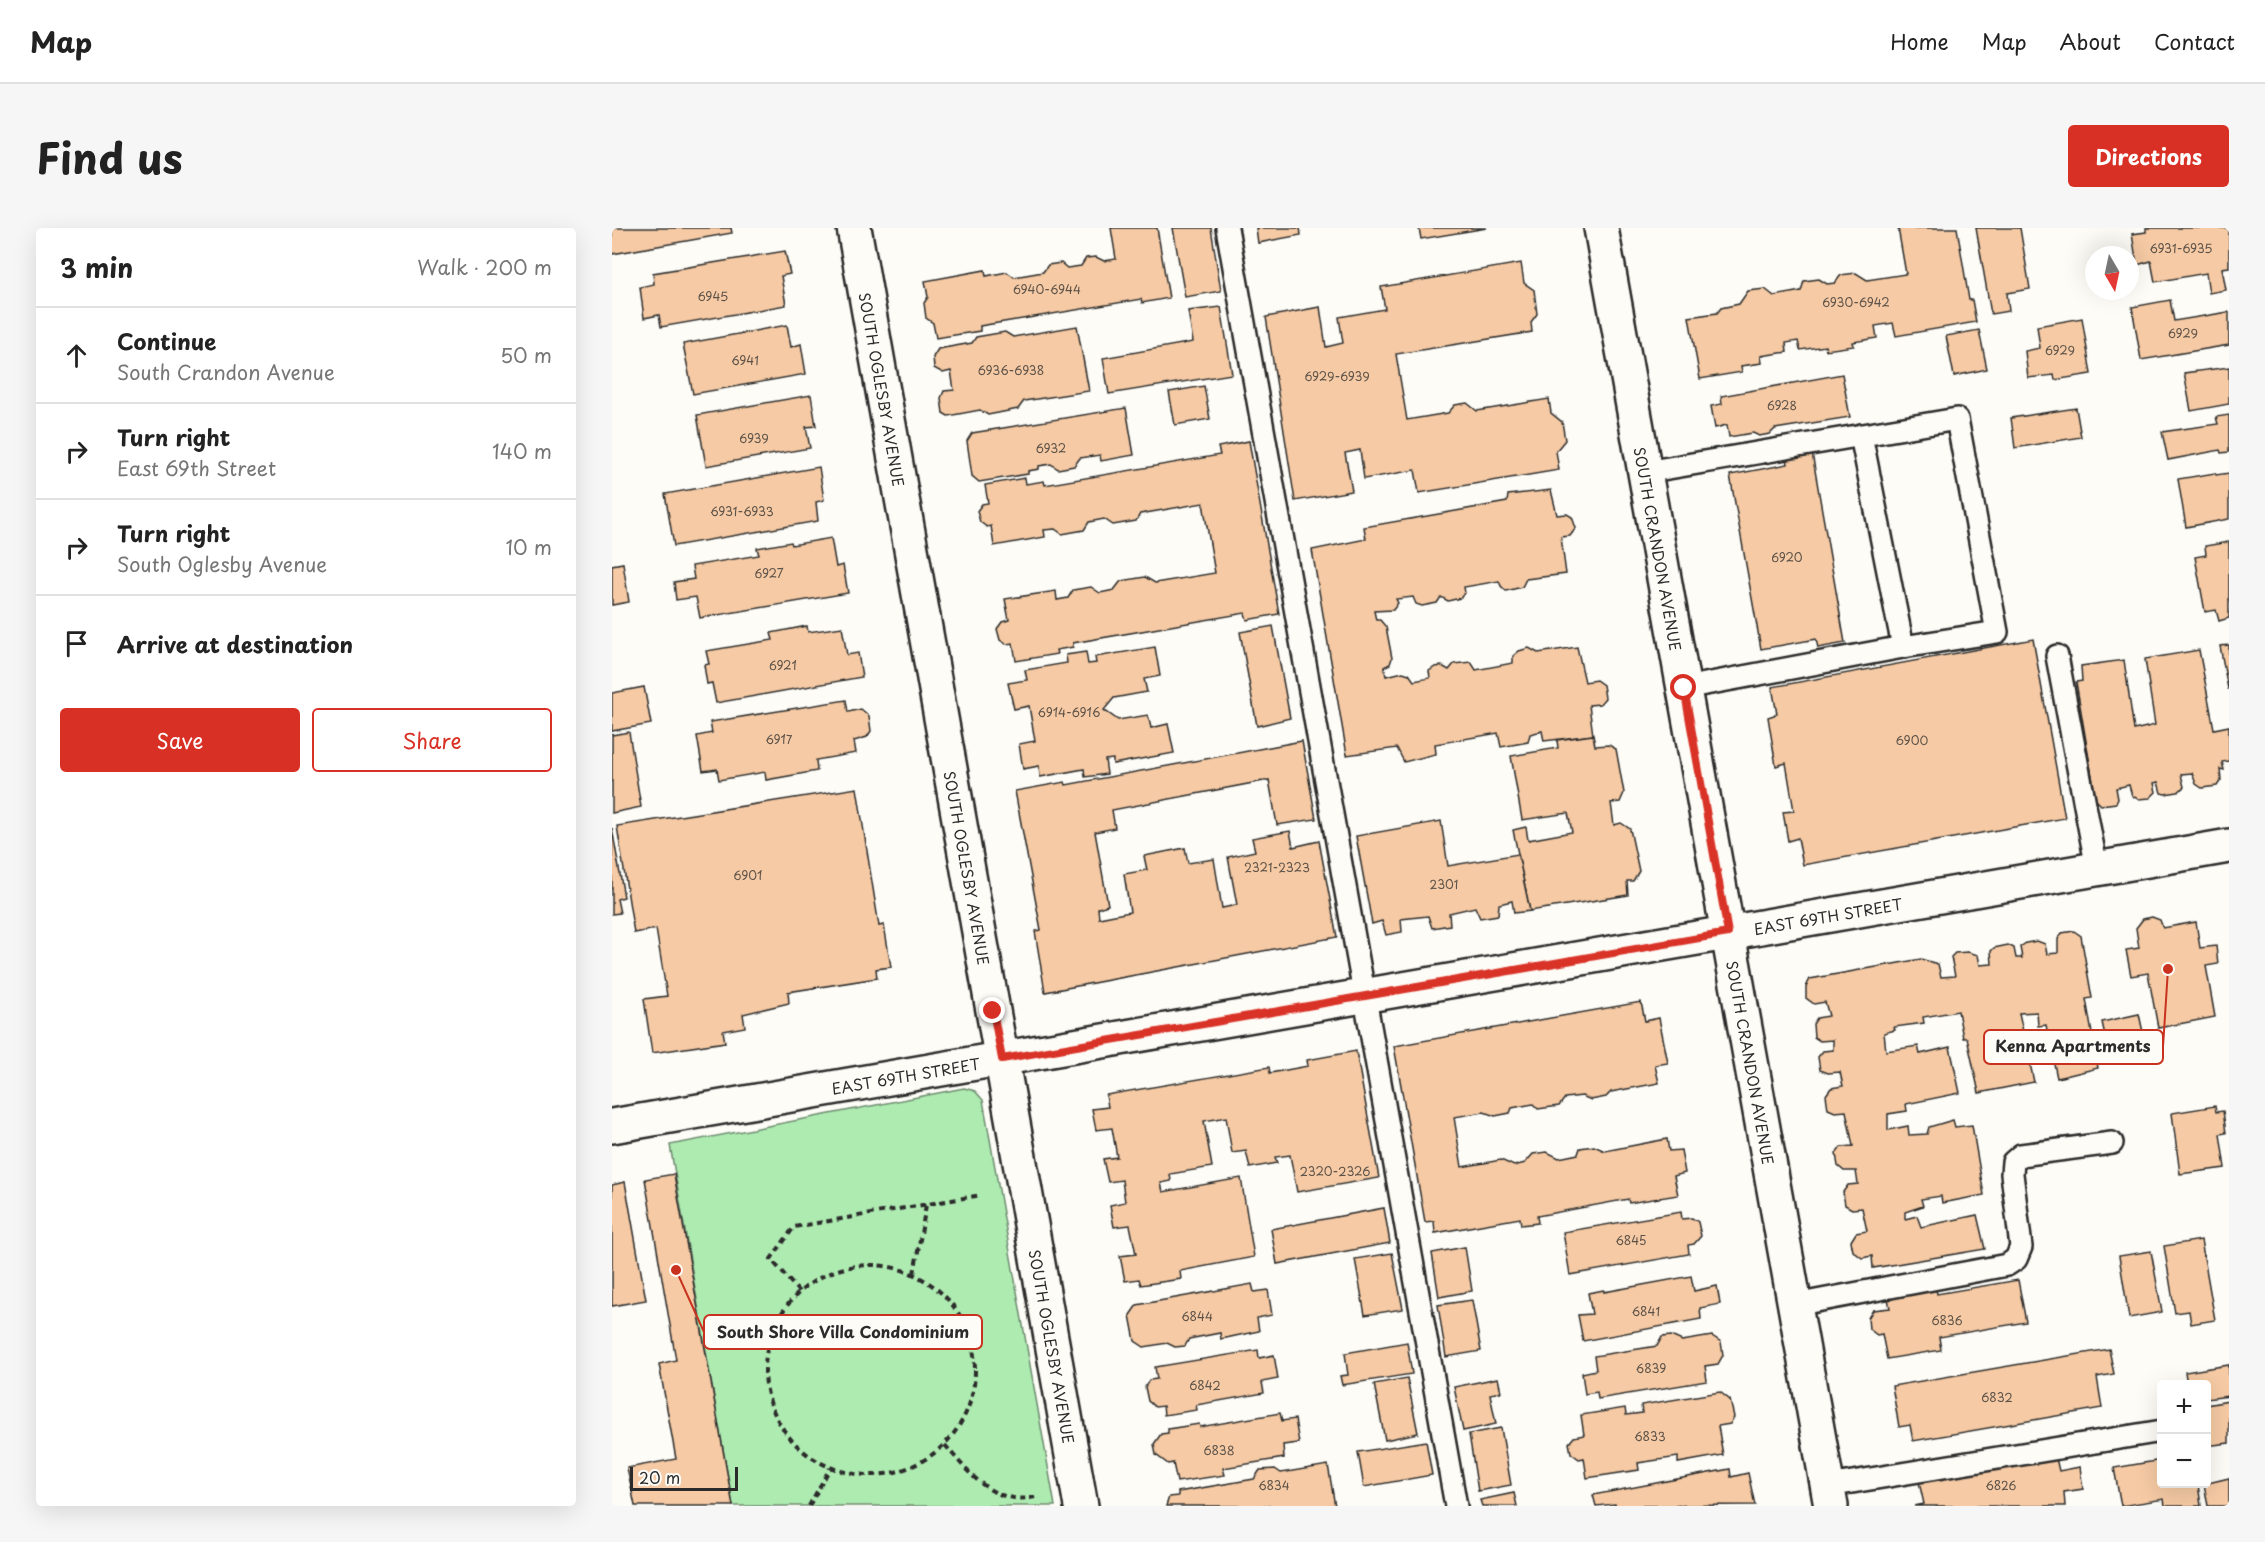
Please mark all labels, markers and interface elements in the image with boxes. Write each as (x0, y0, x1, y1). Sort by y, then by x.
text: Map (30, 20, 92, 63)
text: Home (1890, 25, 1949, 57)
text: Map (1982, 25, 2027, 57)
text: About (2060, 25, 2121, 57)
text: Contact (2154, 25, 2235, 57)
text: Find us (36, 125, 183, 188)
button: Directions (2068, 125, 2229, 187)
house number: 6931-6935 (2149, 239, 2213, 257)
north arrow (2085, 246, 2139, 300)
text: 3 min (60, 248, 133, 287)
text: Walk · 200 m (417, 252, 552, 282)
house number: 6940-6944 (1013, 280, 1081, 298)
house number: 6945 (698, 287, 728, 305)
street label: SOUTH OGLESBY AVENUE (854, 291, 911, 488)
house number: 6930-6942 (1822, 293, 1890, 311)
text: Continue (117, 324, 216, 357)
house number: 6929 (2168, 324, 2198, 342)
icon: ahead (60, 339, 93, 372)
text: 50 m (500, 340, 552, 370)
house number: 6929 (2045, 341, 2075, 359)
house number: 6941 (731, 351, 759, 369)
text: South Crandon Avenue (117, 357, 335, 387)
house number: 6936-6938 (978, 361, 1044, 379)
house number: 6929-6939 (1304, 367, 1370, 385)
house number: 6928 (1767, 396, 1797, 414)
text: Turn right (117, 420, 230, 453)
house number: 6939 (739, 429, 769, 447)
icon: right (60, 435, 93, 468)
text: 140 m (492, 436, 552, 466)
house number: 6932 (1036, 439, 1066, 457)
street label: SOUTH CRANDON AVENUE (1629, 445, 1688, 653)
text: East 69th Street (117, 453, 276, 483)
house number: 6931-6933 (710, 502, 774, 520)
text: Turn right (117, 516, 230, 549)
icon: right (60, 531, 93, 564)
text: 10 m (505, 532, 552, 562)
house number: 6920 (1771, 548, 1803, 566)
text: South Oglesby Avenue (117, 549, 327, 579)
house number: 6927 (754, 564, 784, 582)
icon: arrive (60, 627, 93, 660)
text: Arrive at destination (117, 627, 353, 660)
house number: 6921 (769, 656, 797, 674)
route start (1670, 674, 1696, 700)
house number: 6914-6916 (1038, 703, 1100, 721)
button: Save (60, 708, 300, 772)
button: Share (312, 708, 552, 772)
house number: 6917 (766, 730, 793, 748)
house number: 6900 (1896, 731, 1928, 749)
street label: SOUTH OGLESBY AVENUE (939, 769, 996, 967)
house number: 2321-2323 (1244, 858, 1310, 876)
house number: 6901 (734, 866, 762, 884)
house number: 2301 (1430, 875, 1458, 893)
street label: EAST 69TH STREET (1752, 891, 1905, 940)
street label: SOUTH CRANDON AVENUE (1722, 959, 1781, 1166)
route end (979, 997, 1005, 1023)
callout: Kenna Apartments (1984, 1030, 2163, 1064)
text: Kenna Apartments (1995, 1033, 2151, 1057)
street label: EAST 69TH STREET (830, 1051, 982, 1099)
house number: 2320-2326 (1300, 1162, 1370, 1180)
house number: 6845 (1615, 1231, 1647, 1249)
street label: SOUTH OGLESBY AVENUE (1024, 1248, 1081, 1445)
house number: 6841 (1632, 1302, 1660, 1320)
house number: 6844 (1181, 1307, 1213, 1325)
house number: 6836 (1931, 1311, 1963, 1329)
callout: South Shore Villa Condominium (704, 1315, 982, 1349)
text: South Shore Villa Condominium (717, 1319, 969, 1343)
house number: 6839 (1636, 1359, 1666, 1377)
house number: 6842 (1189, 1376, 1221, 1394)
map controls (2157, 1380, 2211, 1488)
button: + (2157, 1380, 2211, 1434)
house number: 6832 (1981, 1388, 2013, 1406)
house number: 6833 (1634, 1427, 1666, 1445)
button: − (2157, 1434, 2211, 1488)
house number: 6838 (1203, 1441, 1235, 1459)
scale bar (630, 1464, 738, 1492)
text: 20 m (639, 1465, 680, 1489)
house number: 6834 (1258, 1476, 1290, 1494)
house number: 6826 (1986, 1476, 2017, 1494)

